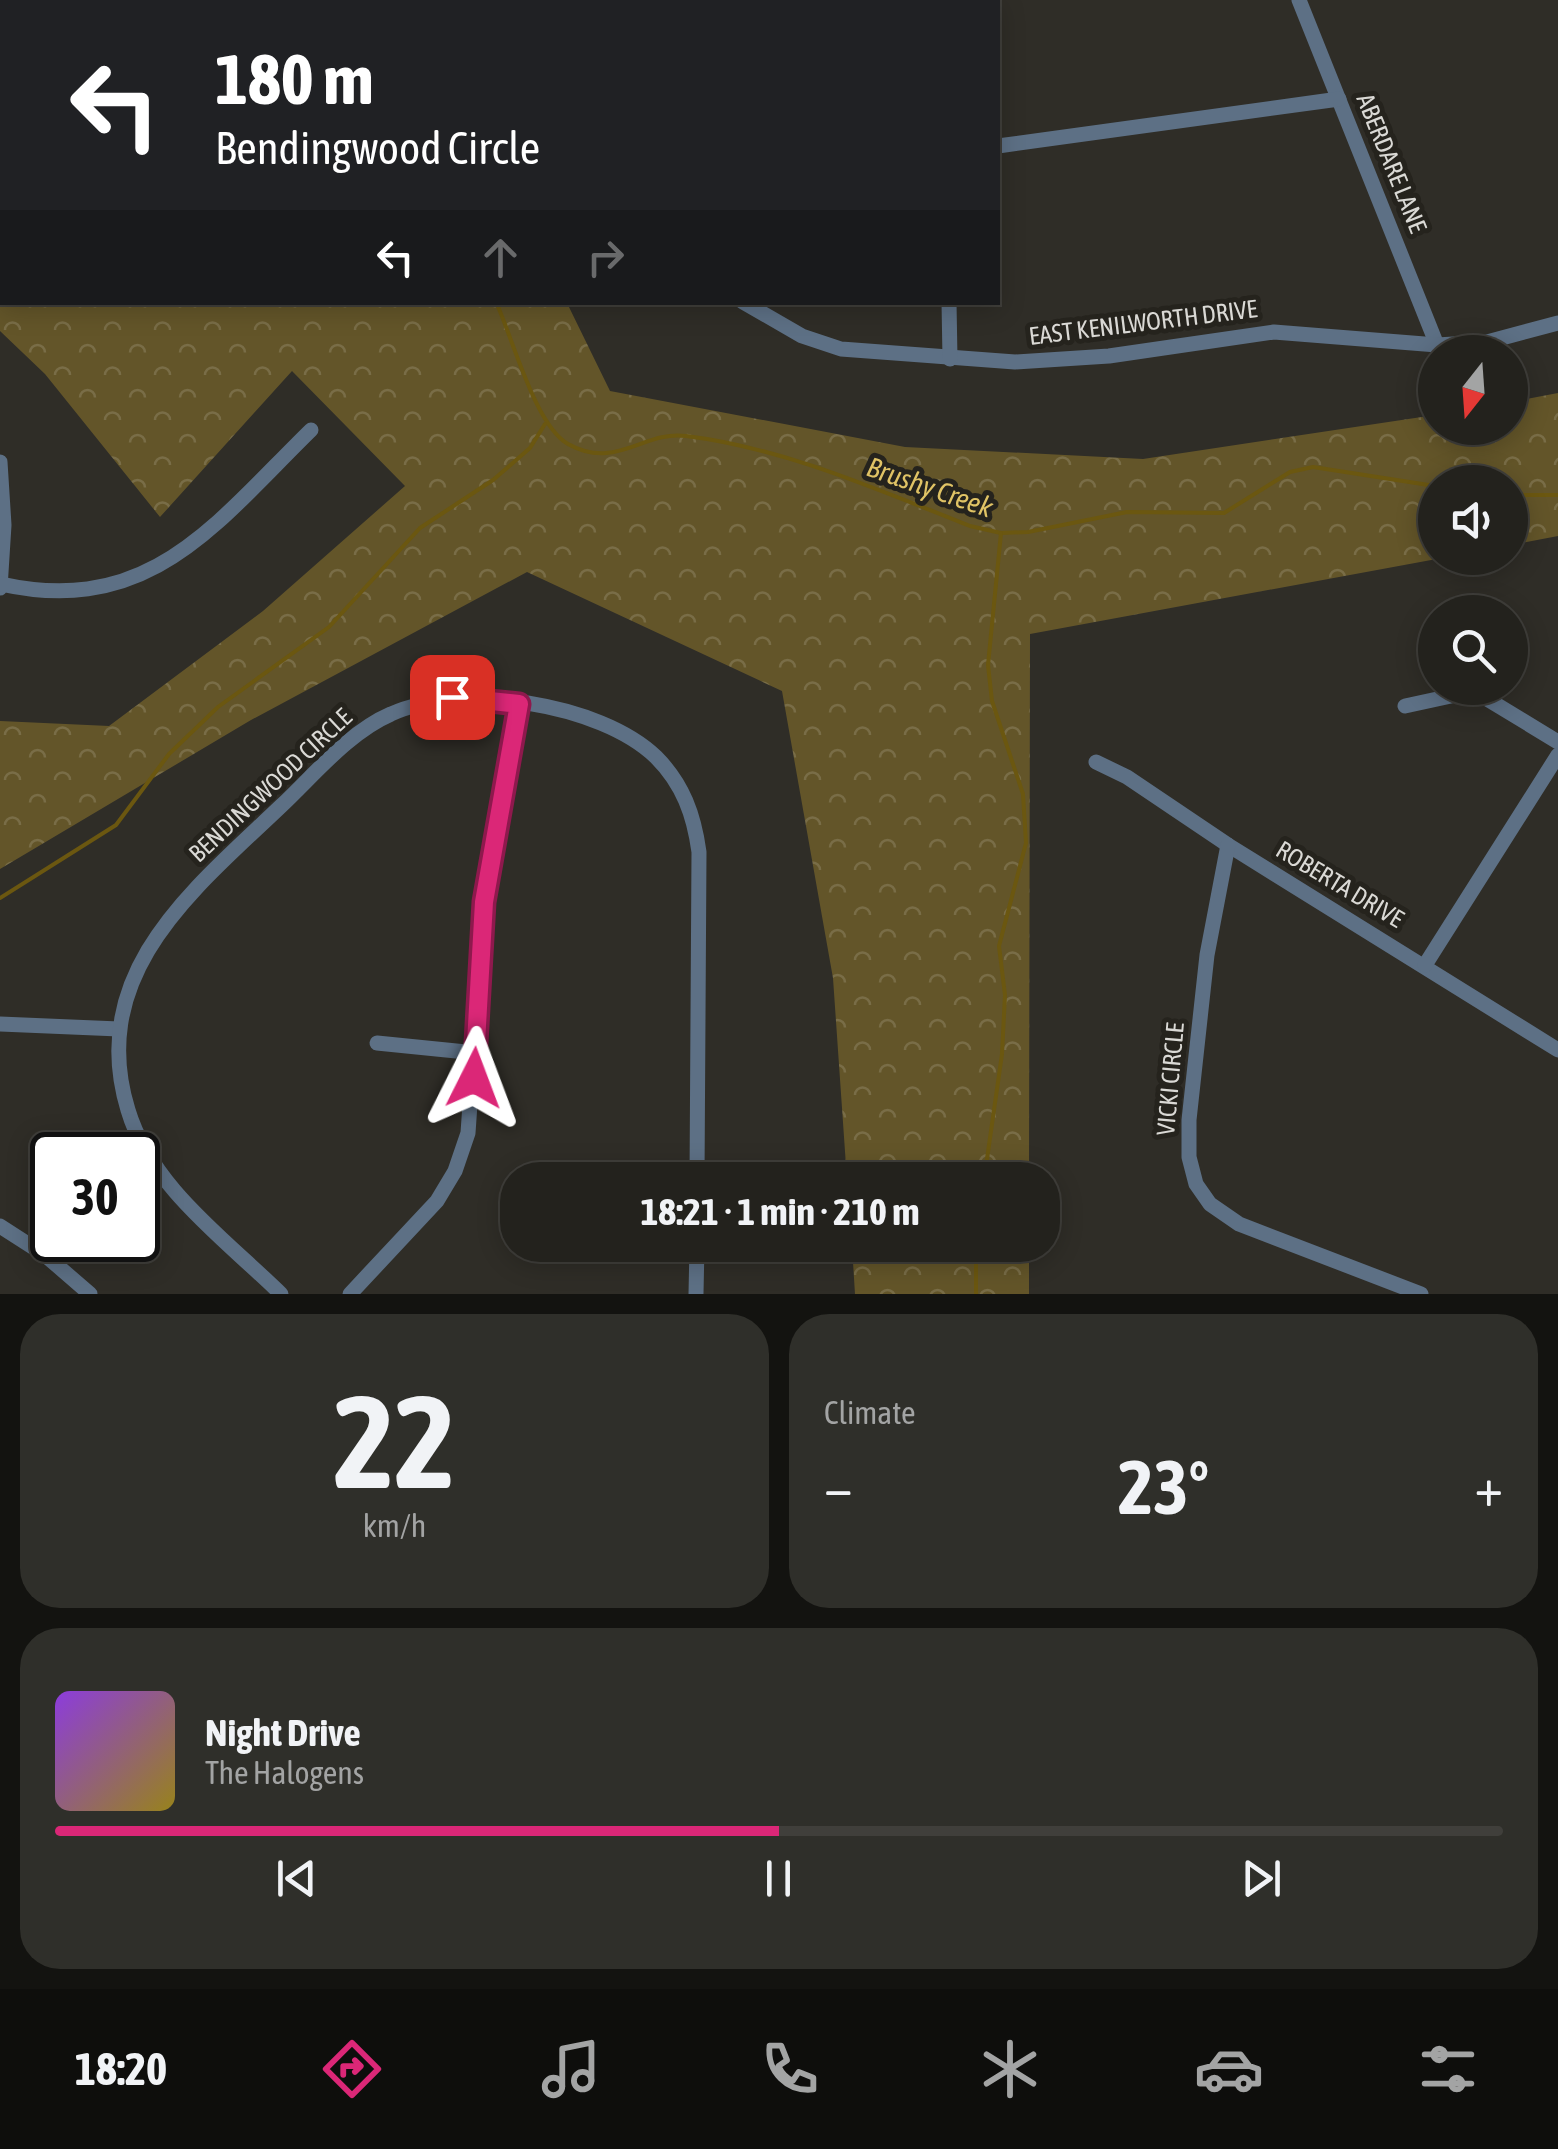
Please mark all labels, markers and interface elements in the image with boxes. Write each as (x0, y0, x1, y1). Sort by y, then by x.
text: 180 m (215, 39, 374, 119)
icon: left (50, 40, 180, 170)
street label: ABERDARE LANE (1351, 89, 1433, 237)
text: Bendingwood Circle (215, 122, 540, 174)
icon: left (368, 230, 423, 285)
icon: ahead (473, 230, 528, 285)
icon: right (578, 230, 633, 285)
street label: EAST KENILWORTH DRIVE (1027, 294, 1259, 350)
north arrow (1418, 335, 1528, 445)
map controls (1418, 335, 1528, 705)
water label: Brushy Creek (863, 451, 998, 524)
button: sound (1418, 465, 1528, 575)
button: search (1418, 595, 1528, 705)
pin (410, 655, 495, 740)
icon: arrive (425, 670, 480, 725)
street label: BENDINGWOOD CIRCLE (183, 702, 357, 867)
street label: ROBERTA DRIVE (1271, 835, 1409, 933)
street label: VICKI CIRCLE (1151, 1021, 1189, 1137)
position arrow (422, 1026, 526, 1130)
speed limit sign: 30 (30, 1132, 160, 1262)
text: 18:21 · 1 min · 210 m (640, 1190, 920, 1233)
text: 22 (333, 1367, 456, 1516)
text: Climate (824, 1394, 916, 1431)
text: 23° (1118, 1444, 1209, 1530)
text: − (824, 1455, 853, 1518)
text: + (1474, 1455, 1503, 1518)
text: km/h (363, 1507, 426, 1544)
text: Night Drive (205, 1711, 361, 1754)
text: The Halogens (205, 1754, 364, 1791)
icon: previous (269, 1851, 324, 1906)
icon: pause (751, 1851, 806, 1906)
icon: next (1234, 1851, 1289, 1906)
icon: directions (317, 2034, 387, 2104)
icon: music (536, 2034, 606, 2104)
icon: phone (755, 2034, 825, 2104)
icon: climate (975, 2034, 1045, 2104)
icon: car (1194, 2034, 1264, 2104)
icon: filters (1413, 2034, 1483, 2104)
text: 18:20 (75, 2043, 167, 2095)

